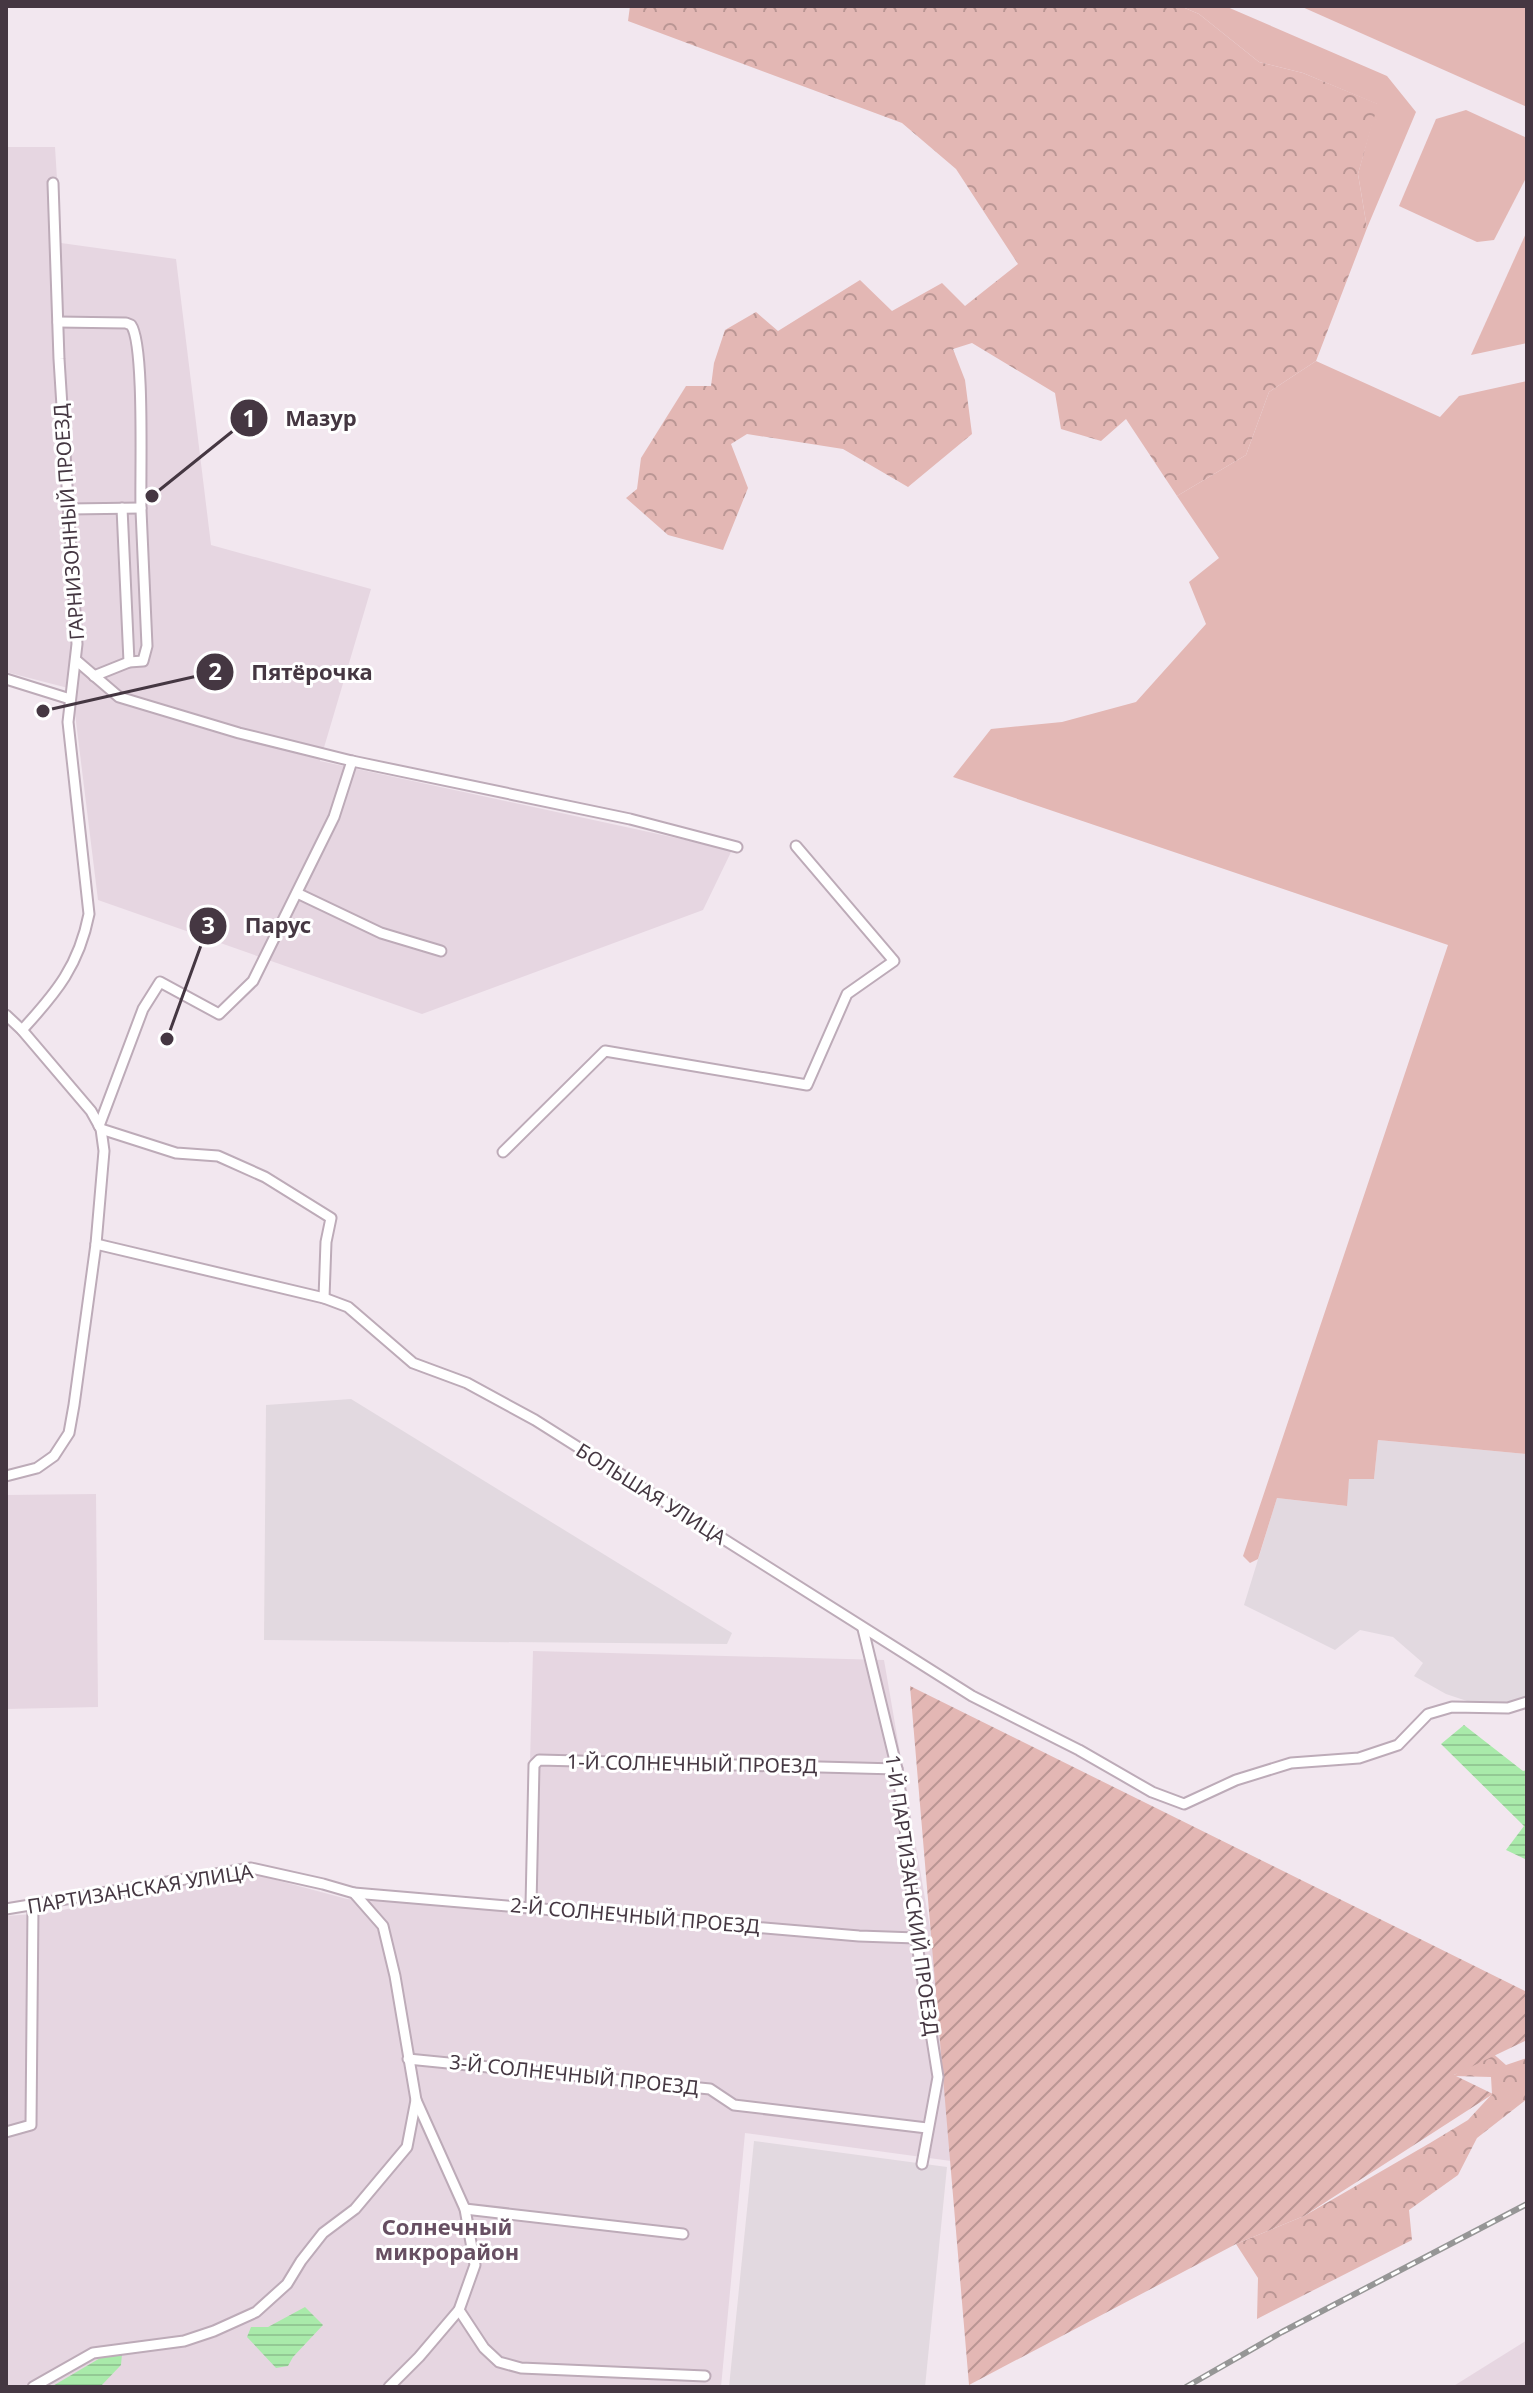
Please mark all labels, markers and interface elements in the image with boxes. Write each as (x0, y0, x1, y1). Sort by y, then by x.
callout: Мазур (229, 395, 373, 441)
text: 1 (242, 401, 256, 434)
text: Мазур (285, 402, 357, 432)
street label: ГАРНИЗОННЫЙ ПРОЕЗД (47, 403, 90, 641)
callout: Пятёрочка (195, 649, 389, 695)
text: 2 (208, 654, 222, 687)
text: Пятёрочка (251, 656, 373, 686)
callout: Парус (188, 903, 327, 949)
text: 3 (201, 908, 215, 941)
text: Парус (245, 909, 311, 939)
street label: БОЛЬШАЯ УЛИЦА (571, 1437, 732, 1551)
street label: 1-Й СОЛНЕЧНЫЙ ПРОЕЗД (567, 1748, 818, 1779)
street label: 1-Й ПАРТИЗАНСКИЙ ПРОЕЗД (879, 1753, 946, 2037)
street label: ПАРТИЗАНСКАЯ УЛИЦА (25, 1857, 255, 1920)
street label: 2-Й СОЛНЕЧНЫЙ ПРОЕЗД (509, 1891, 761, 1940)
street label: 3-Й СОЛНЕЧНЫЙ ПРОЕЗД (448, 2048, 700, 2101)
district label: Солнечный микрорайон (375, 2211, 519, 2266)

